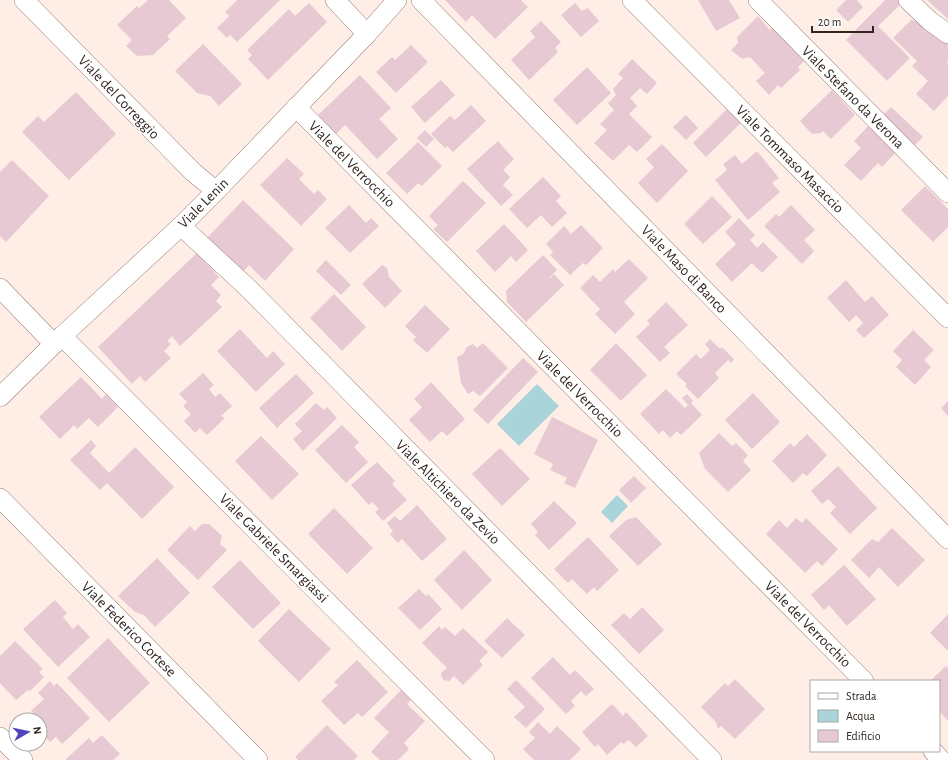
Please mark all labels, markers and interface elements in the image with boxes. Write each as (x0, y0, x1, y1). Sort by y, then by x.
scale bar (812, 8, 873, 34)
text: 20 m (818, 16, 841, 28)
street label: Viale Stefano da Verona (799, 43, 907, 152)
street label: Viale del Correggio (75, 53, 162, 142)
street label: Viale Tommaso Masaccio (733, 103, 846, 216)
street label: Viale del Verrocchio (306, 118, 398, 210)
street label: Viale Lenin (175, 175, 231, 231)
street label: Viale Maso di Banco (638, 223, 729, 316)
street label: Viale del Verrocchio (534, 348, 626, 440)
street label: Viale Altichiero da Zevio (393, 437, 503, 547)
street label: Viale Gabriele Smargiassi (216, 491, 331, 606)
street label: Viale del Verrocchio (762, 578, 854, 670)
street label: Viale Federico Cortese (78, 579, 179, 680)
legend (810, 680, 940, 752)
text: Strada (846, 690, 877, 702)
text: Acqua (846, 710, 876, 722)
north arrow (8, 712, 48, 752)
text: N (31, 726, 43, 735)
text: Edificio (846, 730, 881, 742)

